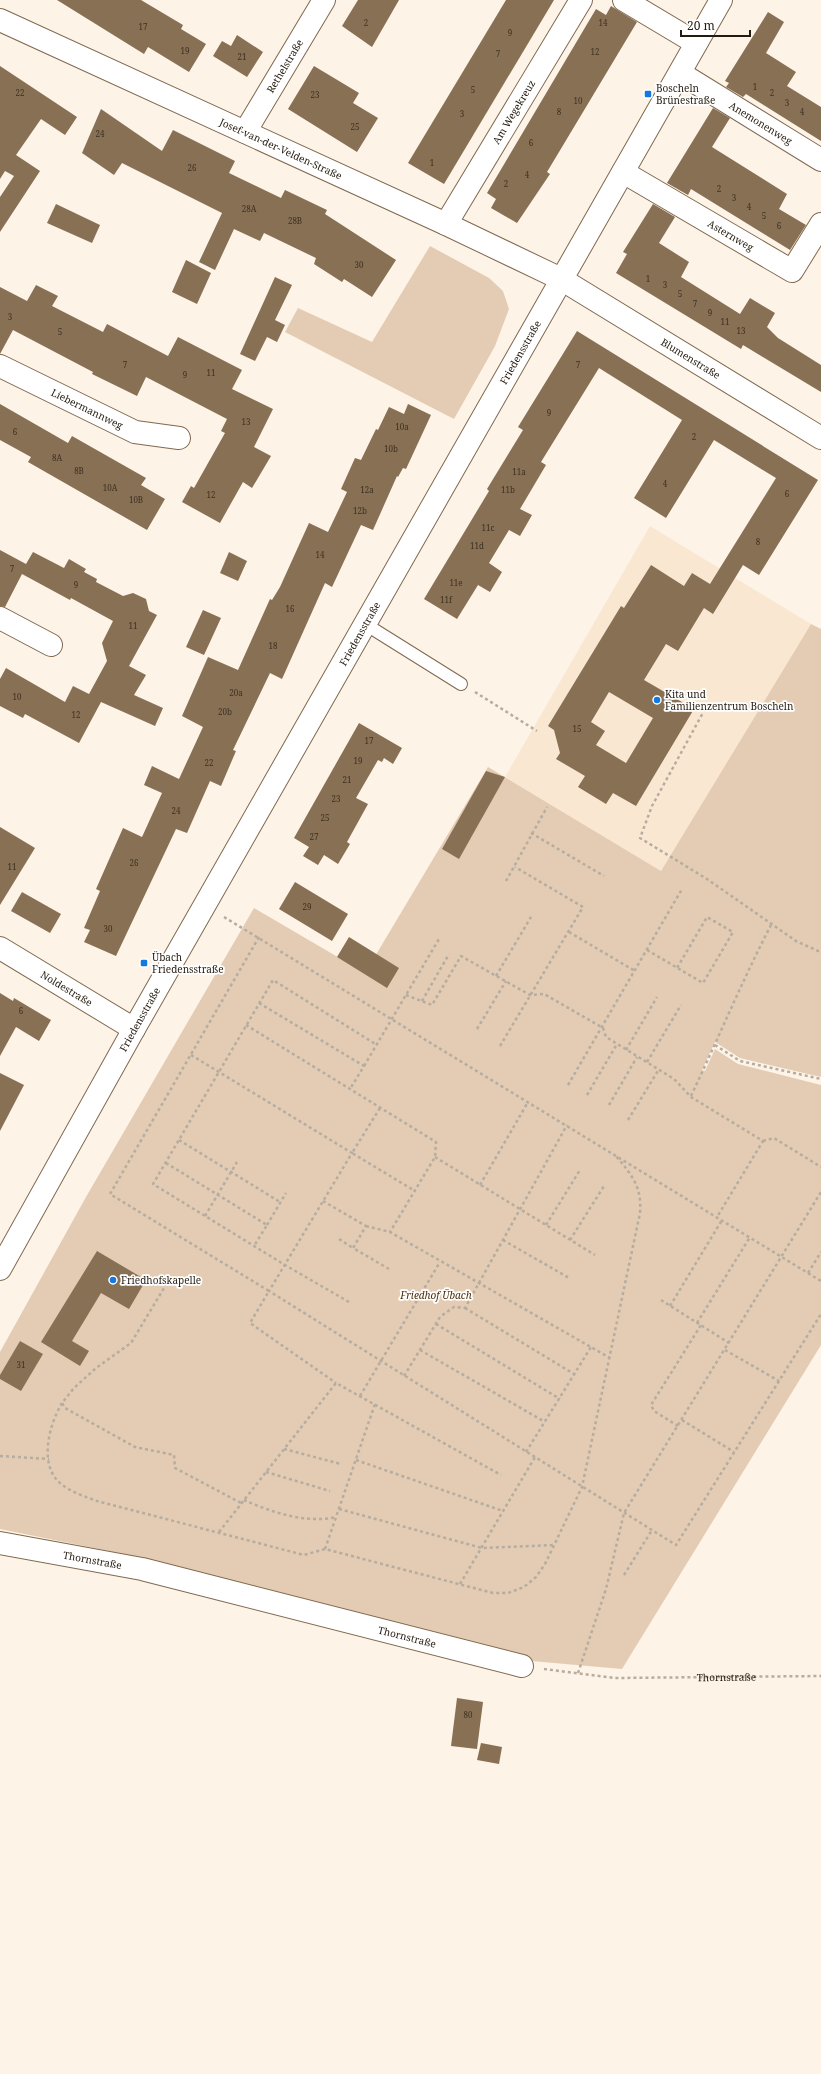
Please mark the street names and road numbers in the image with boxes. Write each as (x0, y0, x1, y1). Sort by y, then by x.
street label: Rethelstraße (263, 36, 306, 95)
street label: Am Wegekreuz (489, 77, 538, 146)
street label: Anemonenweg (727, 98, 796, 148)
street label: Josef-van-der-Velden-Straße (217, 114, 344, 183)
street label: Asternweg (705, 216, 757, 254)
street label: Friedensstraße (496, 318, 544, 387)
street label: Blumenstraße (658, 335, 723, 382)
street label: Liebermannweg (49, 385, 126, 432)
street label: Friedensstraße (336, 599, 383, 668)
street label: Noldestraße (38, 967, 95, 1009)
street label: Friedensstraße (116, 985, 163, 1054)
street label: Thornstraße (62, 1548, 123, 1572)
street label: Thornstraße (377, 1623, 438, 1651)
street label: Thornstraße (697, 1670, 756, 1684)

